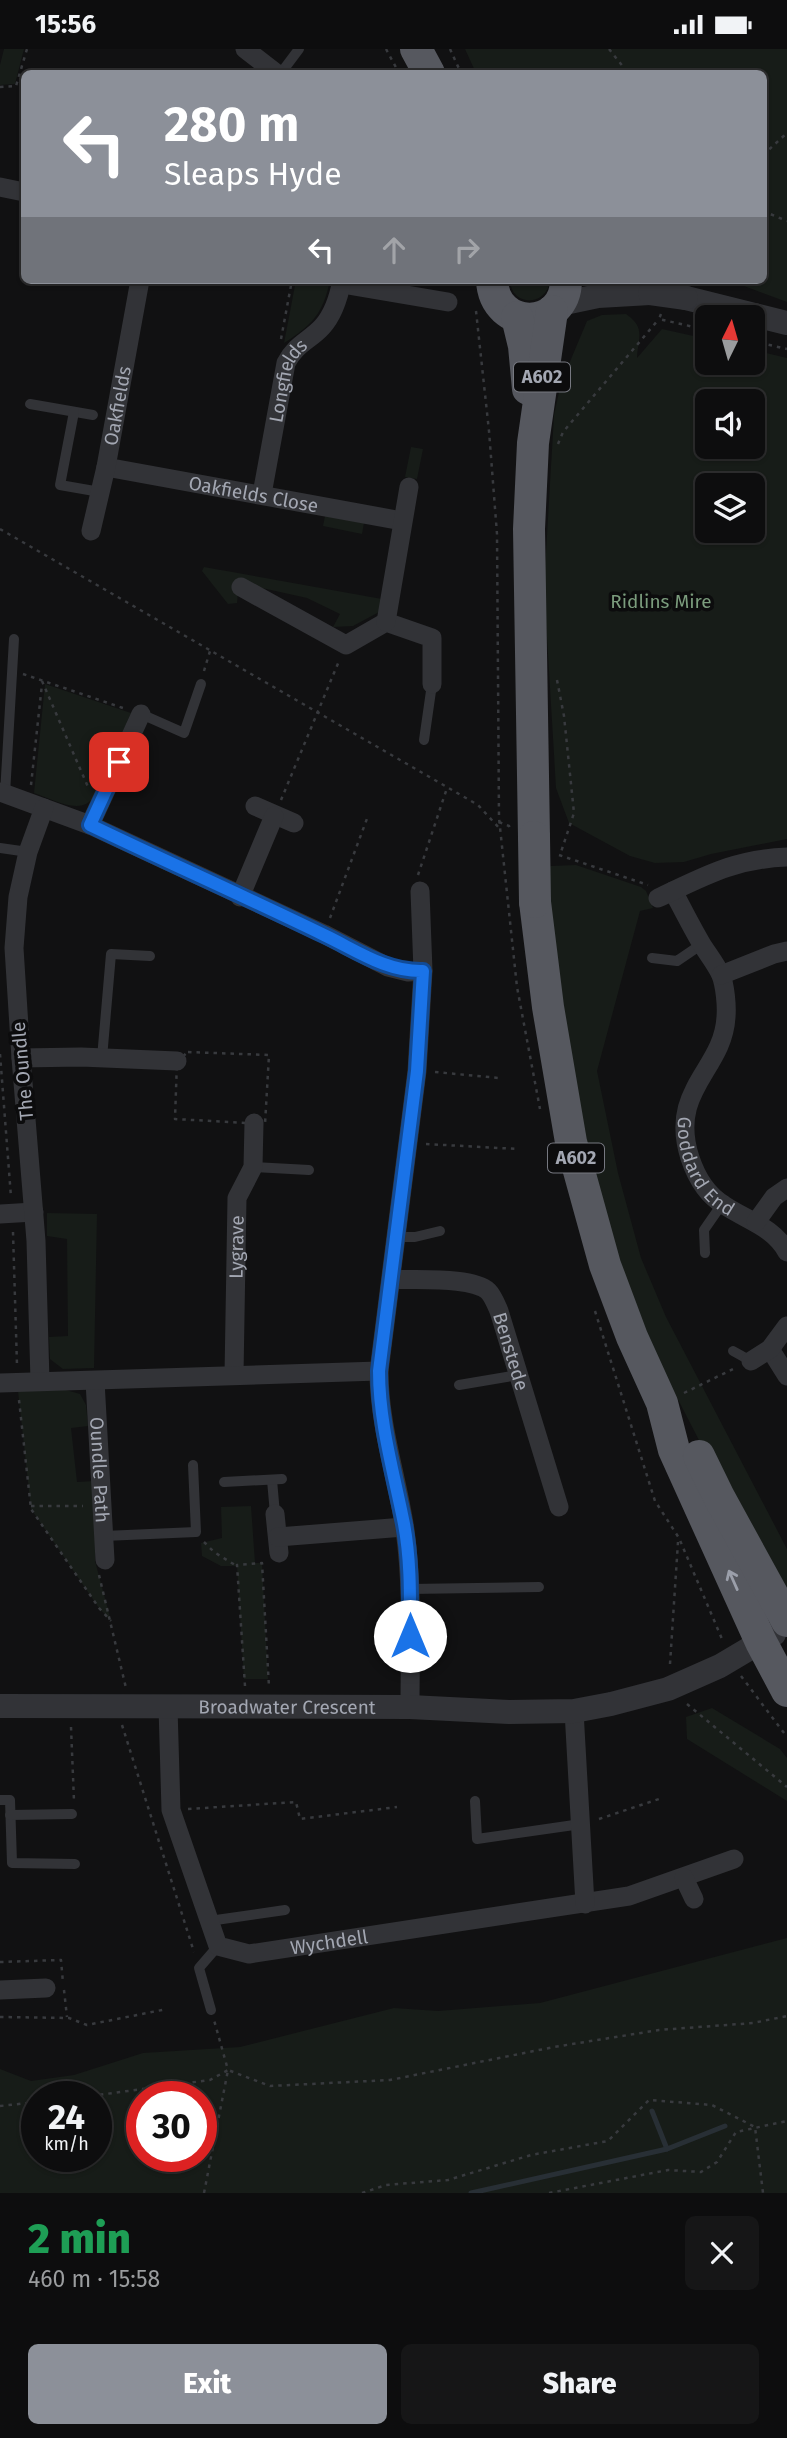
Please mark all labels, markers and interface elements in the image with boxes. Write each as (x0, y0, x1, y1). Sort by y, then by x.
text: 15:56 (35, 9, 96, 40)
text: 280 m (164, 95, 300, 154)
icon: left (49, 98, 140, 189)
text: Sleaps Hyde (164, 155, 342, 193)
icon: left (302, 231, 340, 269)
icon: ahead (375, 231, 413, 269)
icon: right (448, 231, 486, 269)
north arrow (695, 305, 765, 375)
map controls (695, 305, 765, 543)
street label: Longfields (264, 333, 312, 424)
road number: A602 (514, 363, 570, 391)
street label: Oakfields (99, 364, 136, 447)
button: sound (695, 389, 765, 459)
street label: Oakfields Close (187, 471, 320, 518)
button: layers (695, 473, 765, 543)
park label: Ridlins Mire (610, 590, 712, 613)
pin (89, 732, 149, 792)
icon: arrive (100, 743, 138, 781)
street label: The Oundle (7, 1021, 38, 1121)
street label: Goddard End (673, 1116, 739, 1221)
road number: A602 (548, 1143, 604, 1173)
street label: Lygrave (225, 1215, 249, 1279)
street label: Benstede (488, 1309, 534, 1393)
street label: Oundle Path (85, 1416, 114, 1523)
one-way arrow (726, 1570, 739, 1591)
position arrow (373, 1599, 447, 1673)
street label: Broadwater Crescent (198, 1695, 376, 1719)
street label: Wychdell (289, 1925, 370, 1960)
speed limit sign: 30 (126, 2081, 217, 2172)
text: 24 (48, 2096, 85, 2138)
text: km/h (44, 2133, 89, 2155)
text: 2 min (28, 2214, 131, 2264)
button: close (685, 2216, 759, 2290)
text: 460 m · 15:58 (28, 2265, 160, 2293)
button: Exit (28, 2344, 387, 2424)
button: Share (401, 2344, 759, 2424)

